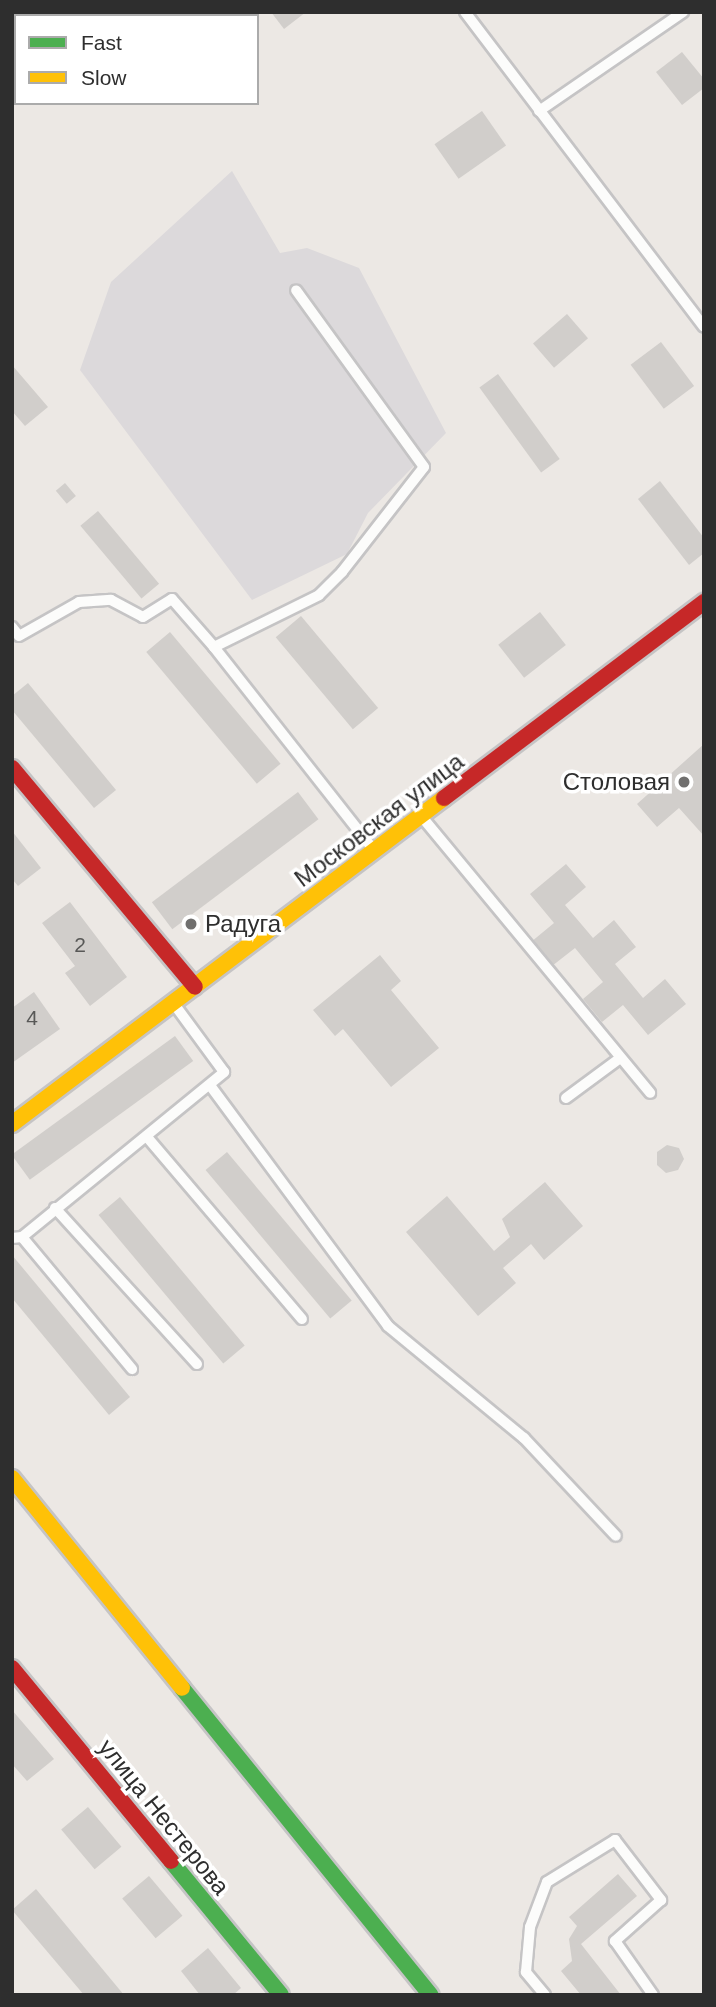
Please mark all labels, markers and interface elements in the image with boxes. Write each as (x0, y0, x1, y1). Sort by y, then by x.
legend (14, 14, 259, 105)
text: Fast (81, 31, 122, 54)
text: Slow (81, 66, 127, 89)
street label: Московская улица (289, 747, 469, 893)
place label: Столовая (563, 768, 670, 796)
marker: Столовая (676, 774, 692, 790)
place label: Радуга (205, 910, 281, 938)
marker: Радуга (183, 916, 199, 932)
house number: 2 (74, 932, 86, 958)
house number: 4 (26, 1005, 38, 1031)
street label: улица Нестерова (92, 1733, 236, 1901)

